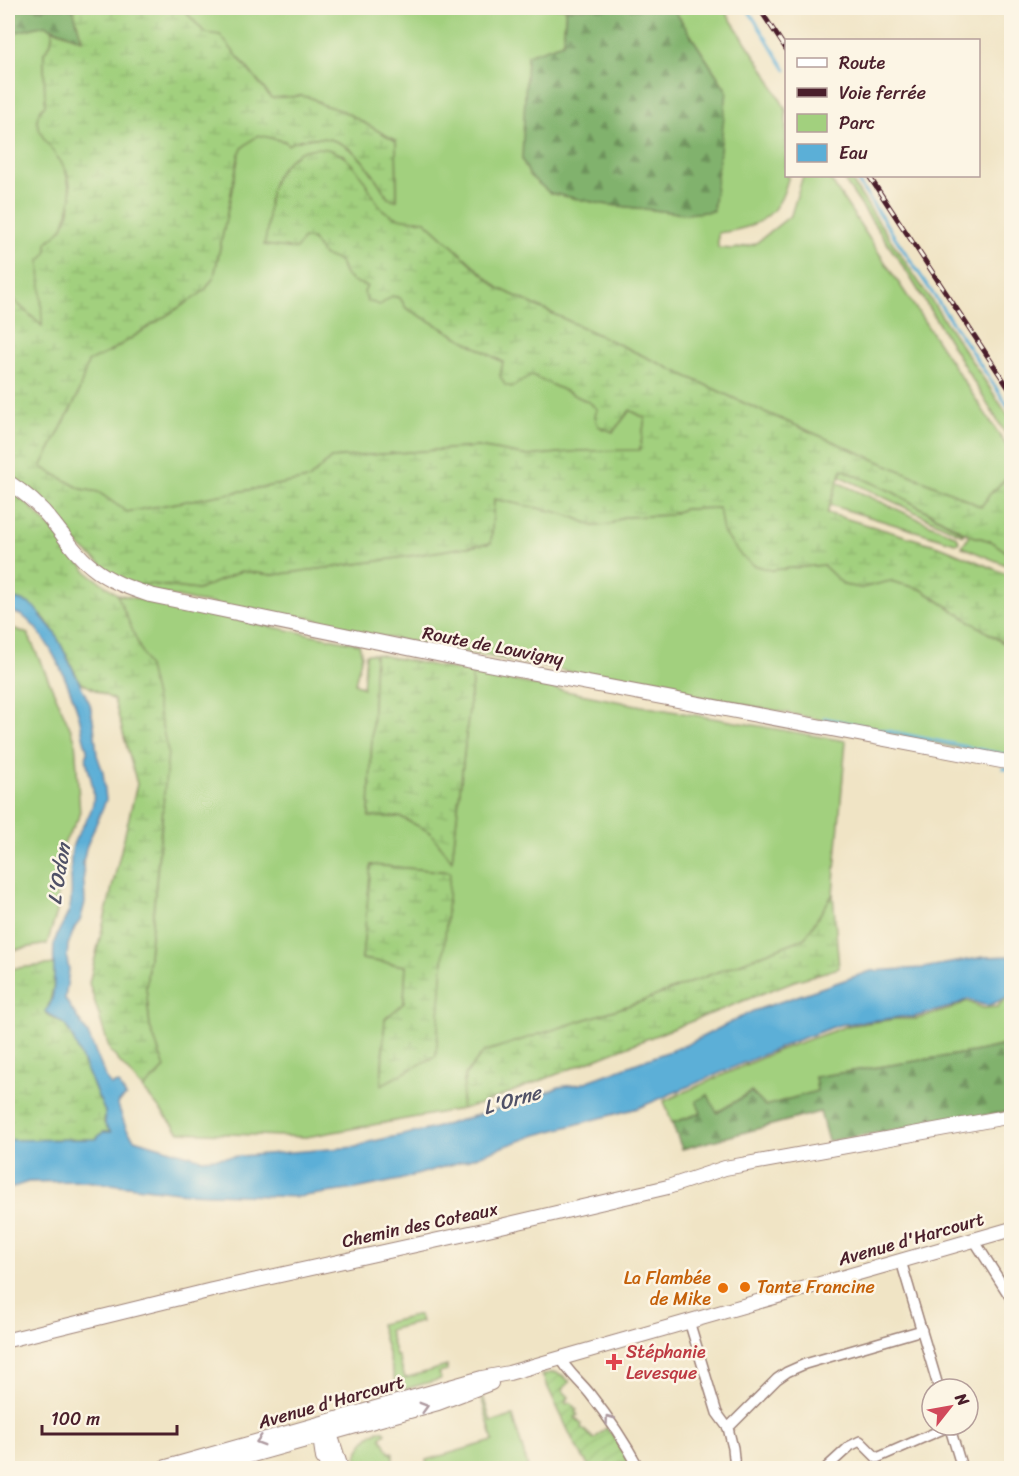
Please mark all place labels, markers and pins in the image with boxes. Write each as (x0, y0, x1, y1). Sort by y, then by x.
place label: La Flambée de Mike (624, 1262, 711, 1315)
place label: Tante Francine (757, 1271, 875, 1303)
marker: Tante Francine (738, 1280, 752, 1294)
marker: La Flambée de Mike (716, 1281, 730, 1295)
place label: Stéphanie Levesque (626, 1336, 706, 1389)
marker: Stéphanie Levesque (607, 1355, 621, 1369)

